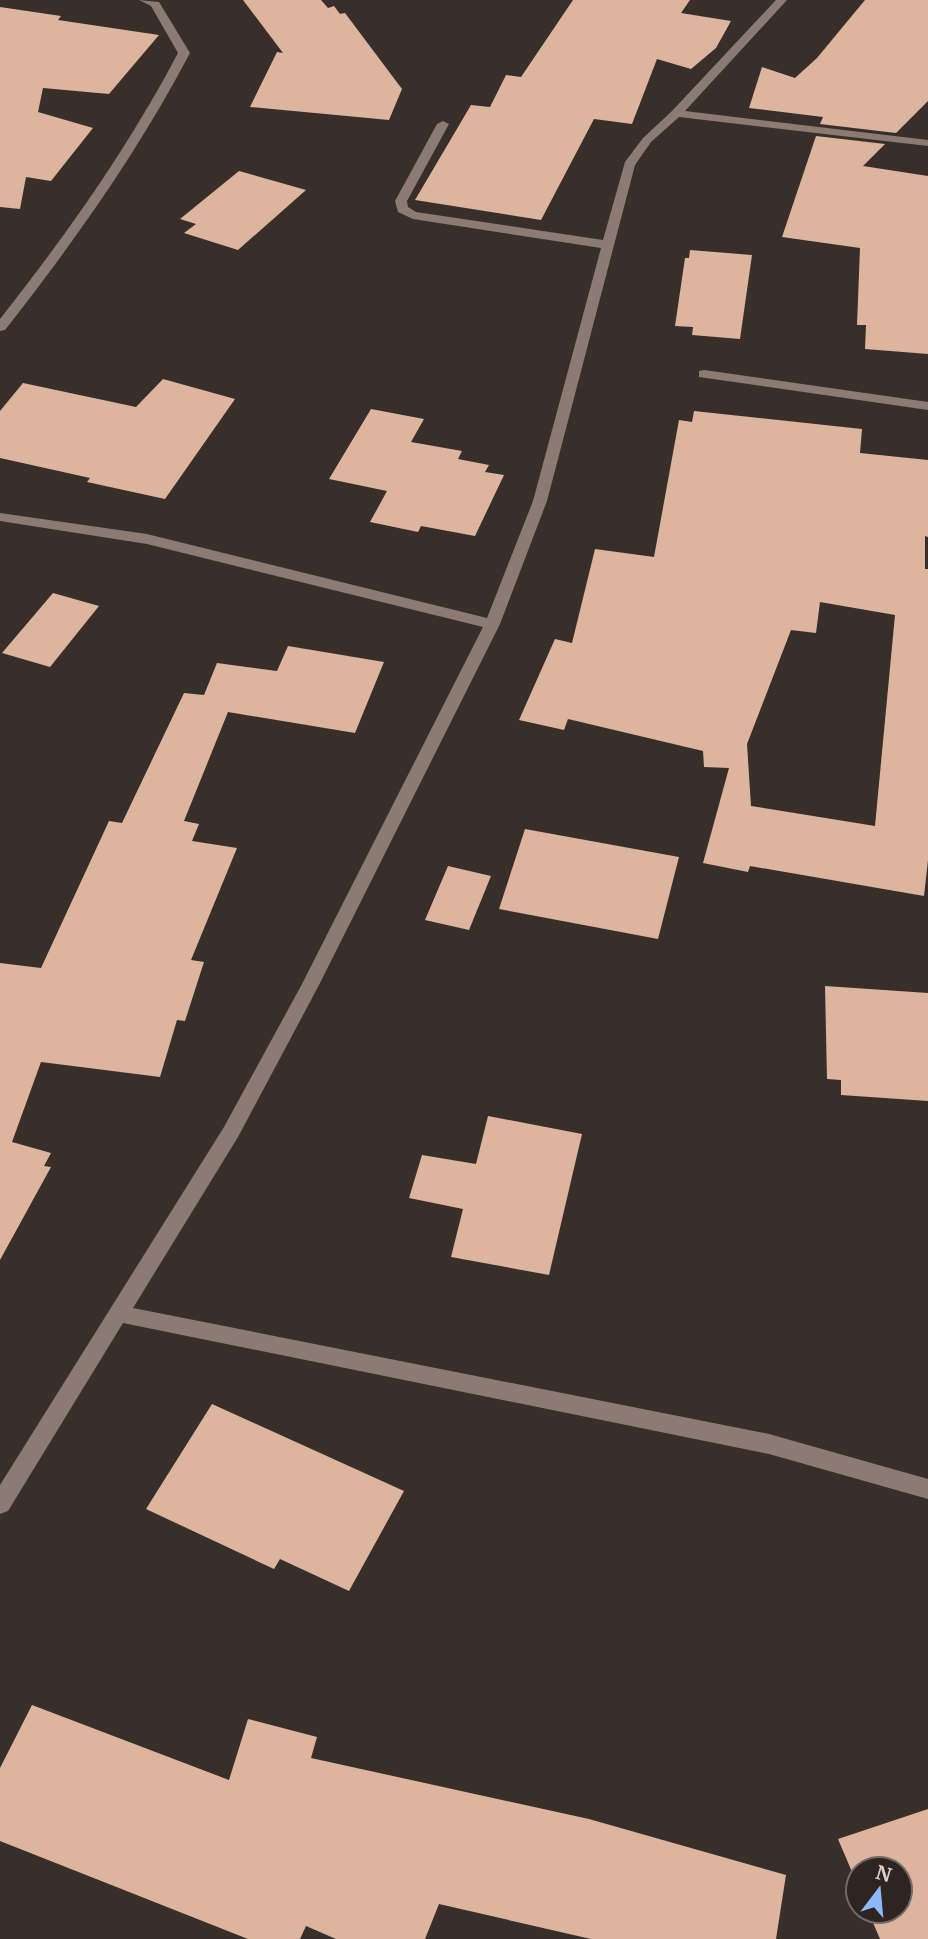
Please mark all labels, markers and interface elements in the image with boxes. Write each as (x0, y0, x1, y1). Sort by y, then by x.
north arrow (844, 1855, 914, 1925)
text: N (873, 1860, 894, 1887)

